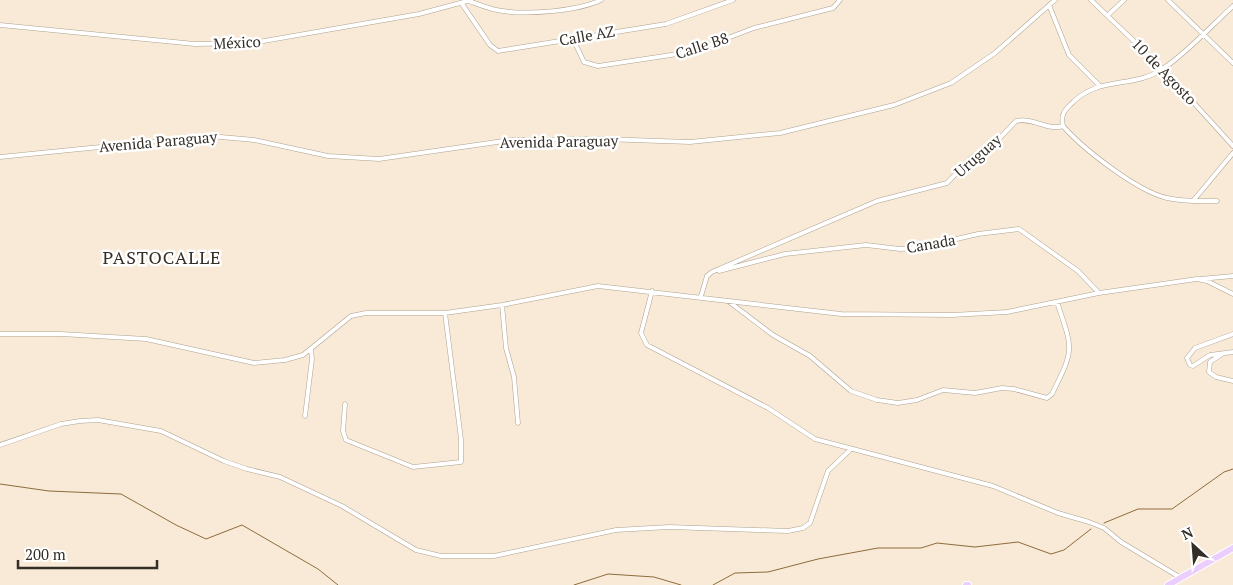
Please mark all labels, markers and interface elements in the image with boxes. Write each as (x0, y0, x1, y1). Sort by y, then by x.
street label: Calle AZ (557, 20, 616, 50)
street label: Calle B8 (673, 27, 731, 63)
street label: México (213, 31, 261, 53)
street label: 10 de Agosto (1128, 34, 1201, 109)
street label: Avenida Paraguay (98, 126, 218, 156)
street label: Uruguay (950, 129, 1005, 181)
street label: Avenida Paraguay (500, 130, 619, 152)
street label: Canada (905, 229, 957, 257)
district label: PASTOCALLE (102, 245, 222, 269)
north arrow (1168, 520, 1218, 570)
text: N (1178, 522, 1196, 544)
scale bar (18, 538, 156, 570)
text: 200 m (25, 544, 66, 564)

